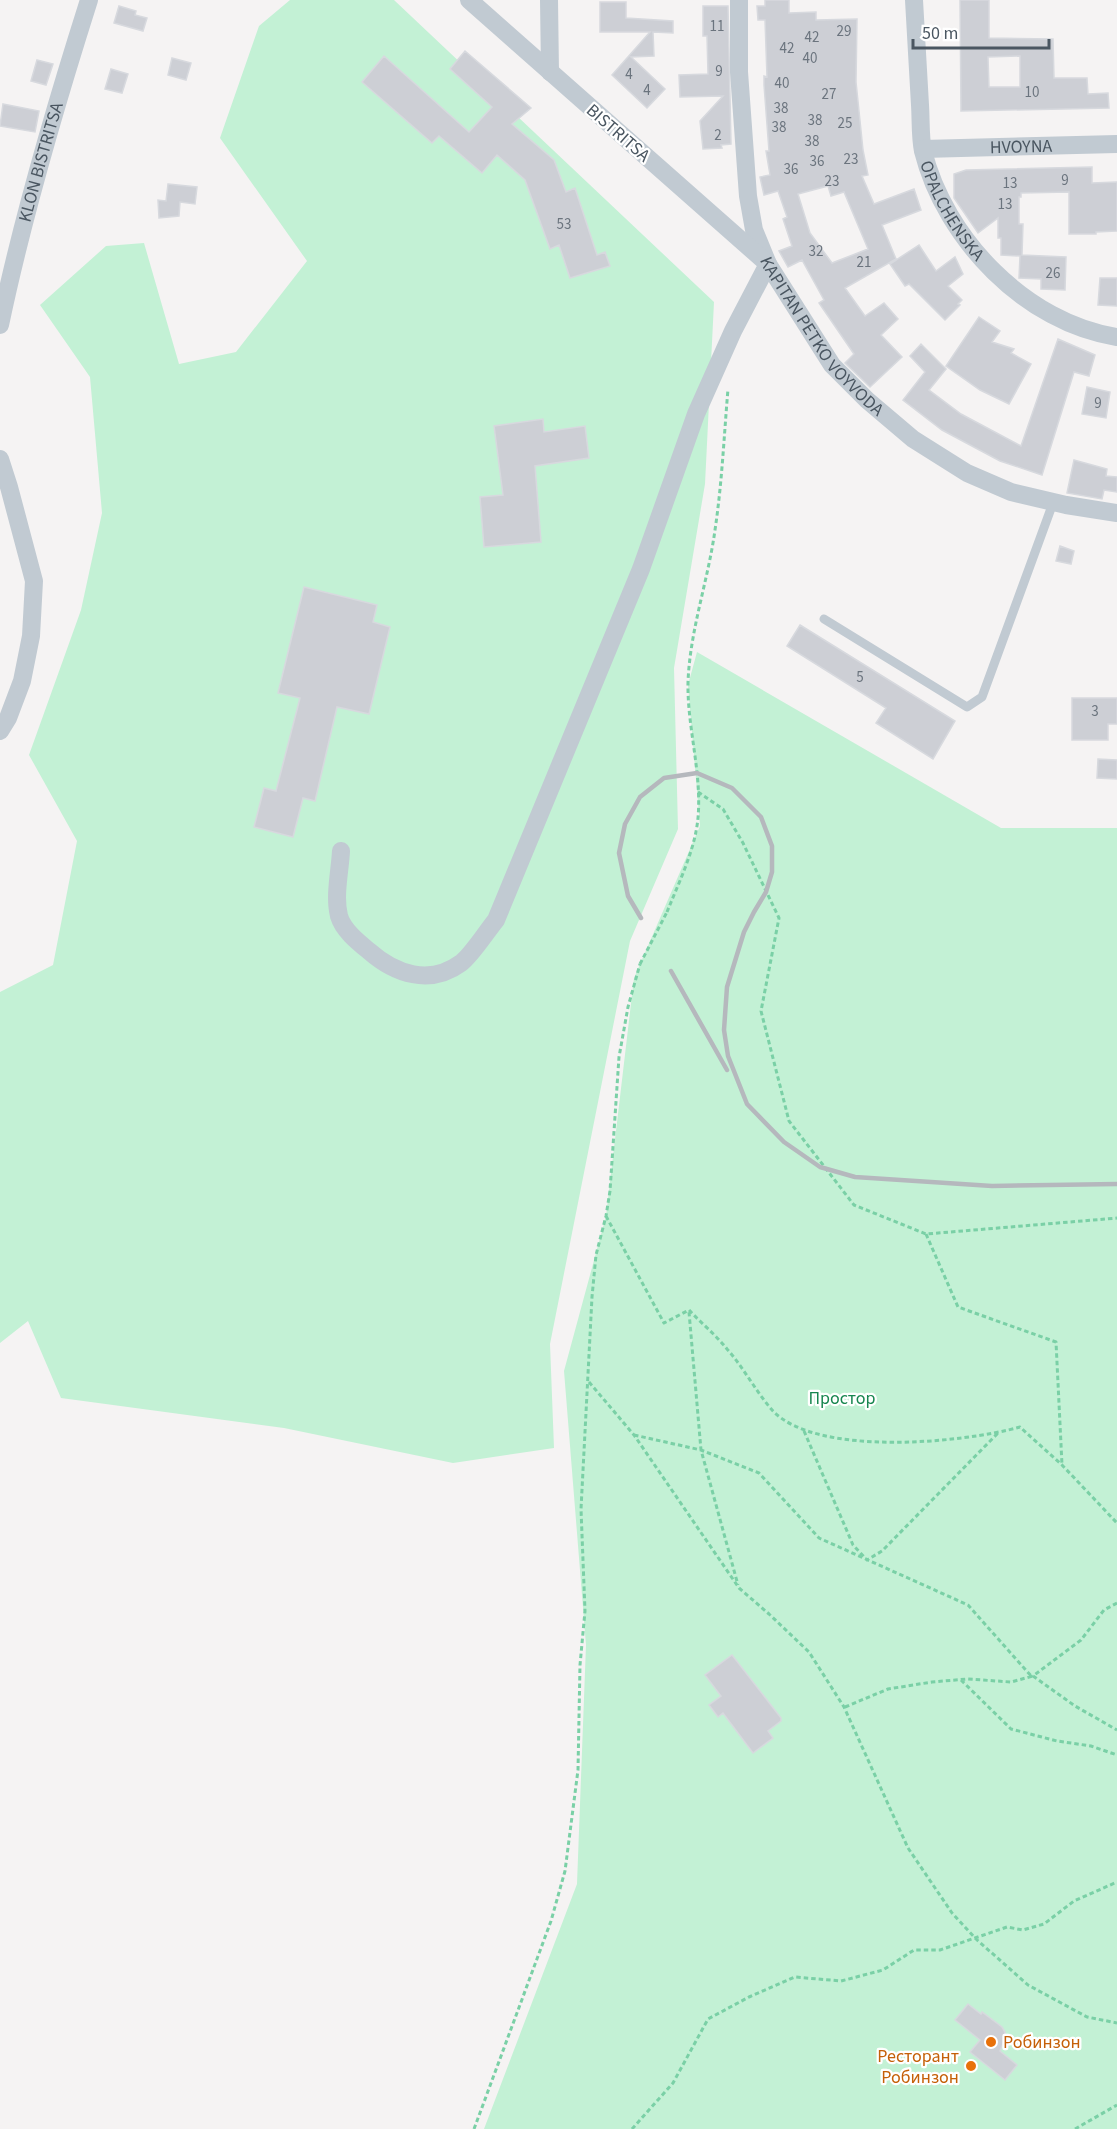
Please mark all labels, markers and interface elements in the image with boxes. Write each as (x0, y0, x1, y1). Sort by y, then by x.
scale bar (913, 12, 1050, 50)
house number: 11 (710, 16, 724, 37)
house number: 29 (837, 21, 851, 42)
text: 50 m (922, 21, 958, 46)
house number: 42 (805, 27, 819, 48)
house number: 42 (780, 38, 794, 59)
house number: 40 (803, 48, 817, 69)
house number: 9 (715, 61, 723, 82)
house number: 4 (625, 64, 633, 85)
house number: 40 (775, 73, 789, 94)
house number: 4 (643, 80, 651, 101)
house number: 10 (1025, 82, 1039, 103)
house number: 27 (822, 84, 836, 105)
street label: BISTRITSA (581, 98, 656, 168)
house number: 38 (774, 98, 788, 119)
street label: KLON BISTRITSA (12, 99, 69, 225)
house number: 38 (808, 110, 822, 131)
house number: 25 (838, 113, 852, 134)
house number: 38 (772, 117, 786, 138)
house number: 2 (714, 125, 722, 146)
house number: 38 (805, 131, 819, 152)
street label: HVOYNA (989, 133, 1053, 160)
house number: 23 (844, 149, 858, 170)
house number: 36 (810, 151, 824, 172)
street label: OPALCHENSKA (914, 157, 991, 266)
house number: 36 (784, 159, 798, 180)
house number: 9 (1061, 170, 1069, 191)
house number: 23 (825, 171, 839, 192)
house number: 13 (1003, 173, 1017, 194)
house number: 13 (998, 194, 1012, 215)
house number: 53 (557, 214, 571, 235)
house number: 32 (809, 241, 823, 262)
house number: 21 (857, 252, 871, 273)
street label: KAPITAN PETKO VOYVODA (754, 253, 890, 422)
house number: 26 (1046, 263, 1060, 284)
house number: 9 (1094, 393, 1102, 414)
house number: 5 (856, 667, 864, 688)
house number: 3 (1091, 701, 1099, 722)
park label: Простор (808, 1386, 876, 1411)
place label: Робинзон (1003, 2030, 1081, 2055)
marker: Робинзон (984, 2035, 998, 2049)
place label: Ресторант Робинзон (877, 2044, 959, 2090)
marker: Ресторант Робинзон (964, 2059, 978, 2073)

